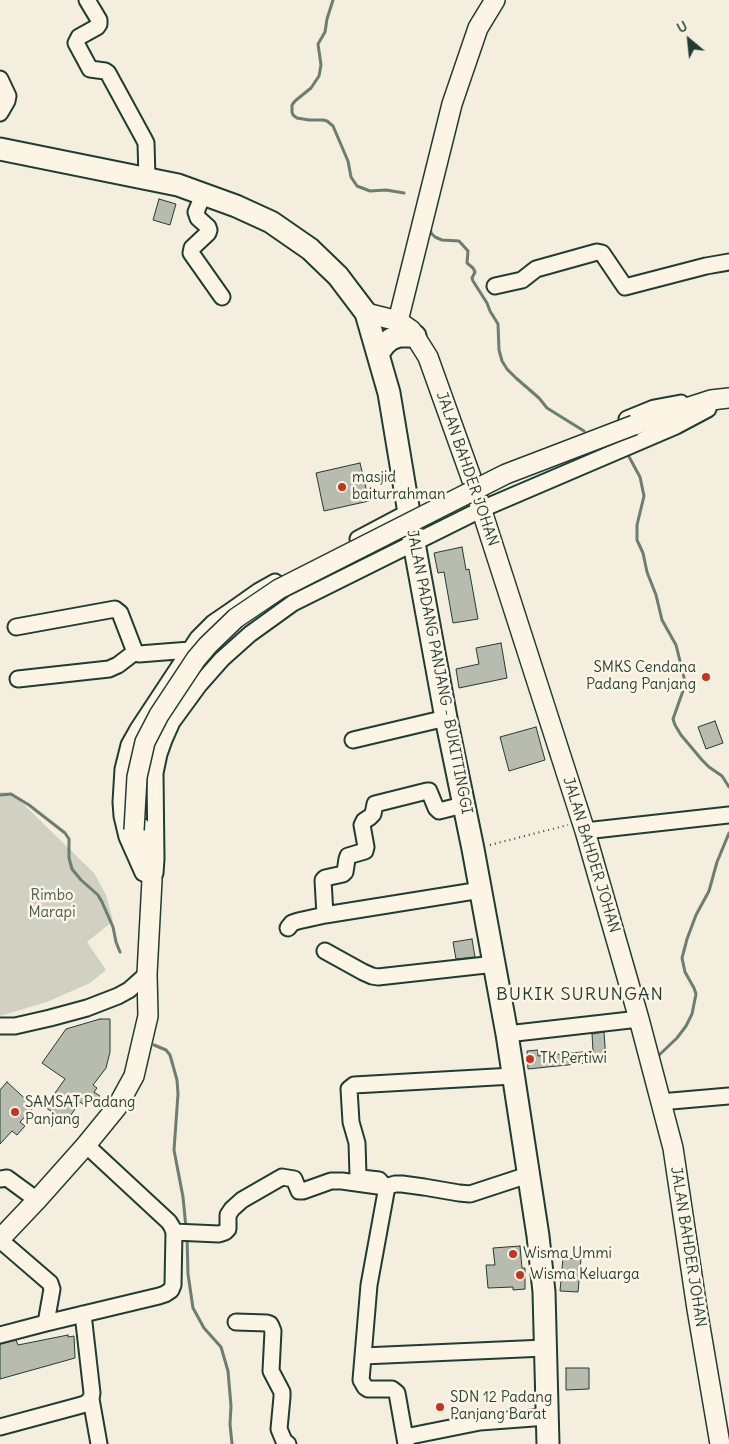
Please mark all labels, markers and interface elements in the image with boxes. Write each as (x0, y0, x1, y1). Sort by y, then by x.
north arrow (664, 15, 714, 65)
text: U (674, 17, 690, 37)
street label: JALAN BAHDER JOHAN (432, 389, 502, 549)
place label: masjid baiturrahman (352, 469, 446, 504)
marker: masjid baiturrahman (336, 481, 348, 493)
street label: JALAN PADANG PANJANG - BUKITTINGGI (403, 528, 475, 816)
place label: SMKS Cendana Padang Panjang (586, 659, 696, 694)
marker: SMKS Cendana Padang Panjang (700, 671, 712, 683)
street label: JALAN BAHDER JOHAN (559, 775, 623, 935)
park label: Rimbo Marapi (28, 887, 76, 922)
district label: BUKIK SURUNGAN (494, 984, 666, 1006)
place label: TK Pertiwi (540, 1050, 607, 1068)
marker: TK Pertiwi (524, 1053, 536, 1065)
place label: SAMSAT Padang Panjang (25, 1094, 135, 1129)
marker: SAMSAT Padang Panjang (9, 1106, 21, 1118)
street label: JALAN BAHDER JOHAN (666, 1166, 710, 1328)
place label: Wisma Ummi (523, 1245, 612, 1263)
marker: Wisma Ummi (507, 1248, 519, 1260)
place label: Wisma Keluarga (530, 1266, 640, 1284)
marker: Wisma Keluarga (514, 1269, 526, 1281)
place label: SDN 12 Padang Panjang Barat (450, 1389, 552, 1424)
marker: SDN 12 Padang Panjang Barat (434, 1401, 446, 1413)

